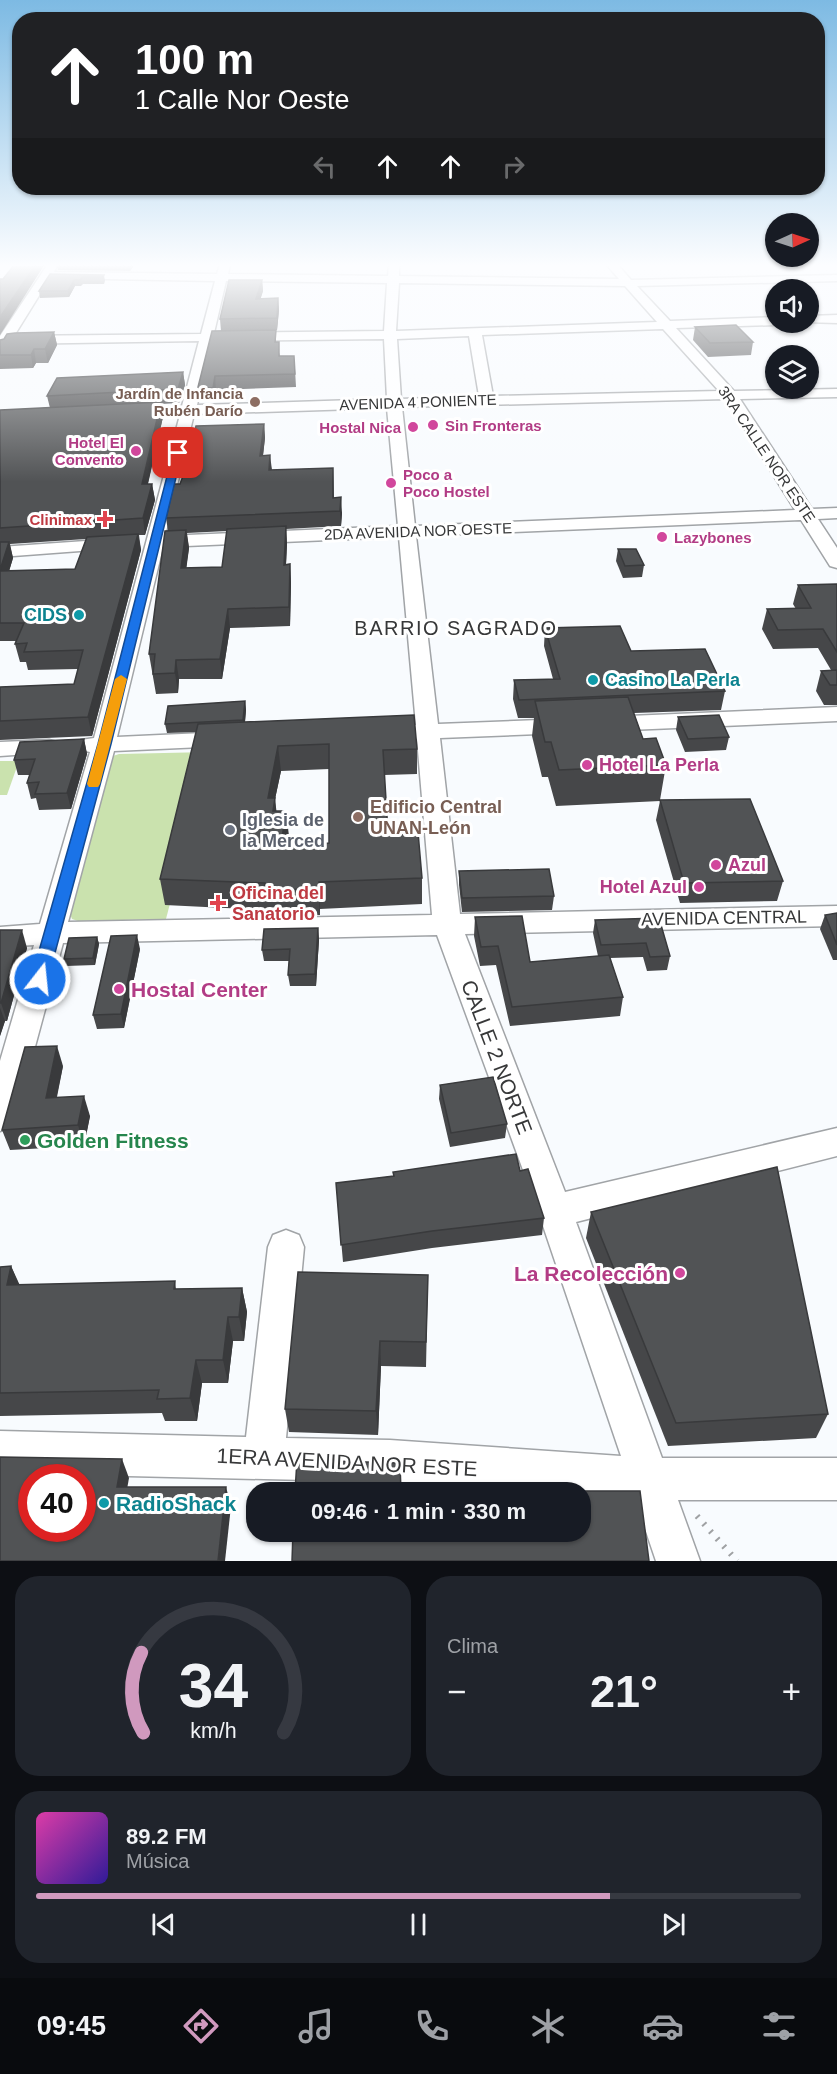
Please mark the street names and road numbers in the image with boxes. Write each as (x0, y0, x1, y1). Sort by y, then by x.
street label: 3RA CALLE NOR ESTE (715, 383, 819, 525)
street label: AVENIDA 4 PONIENTE (339, 391, 497, 413)
street label: 2DA AVENIDA NOR OESTE (324, 519, 512, 543)
street label: AVENIDA CENTRAL (641, 907, 807, 929)
street label: CALLE 2 NORTE (457, 977, 537, 1137)
street label: 1ERA AVENIDA NOR ESTE (216, 1444, 478, 1480)

